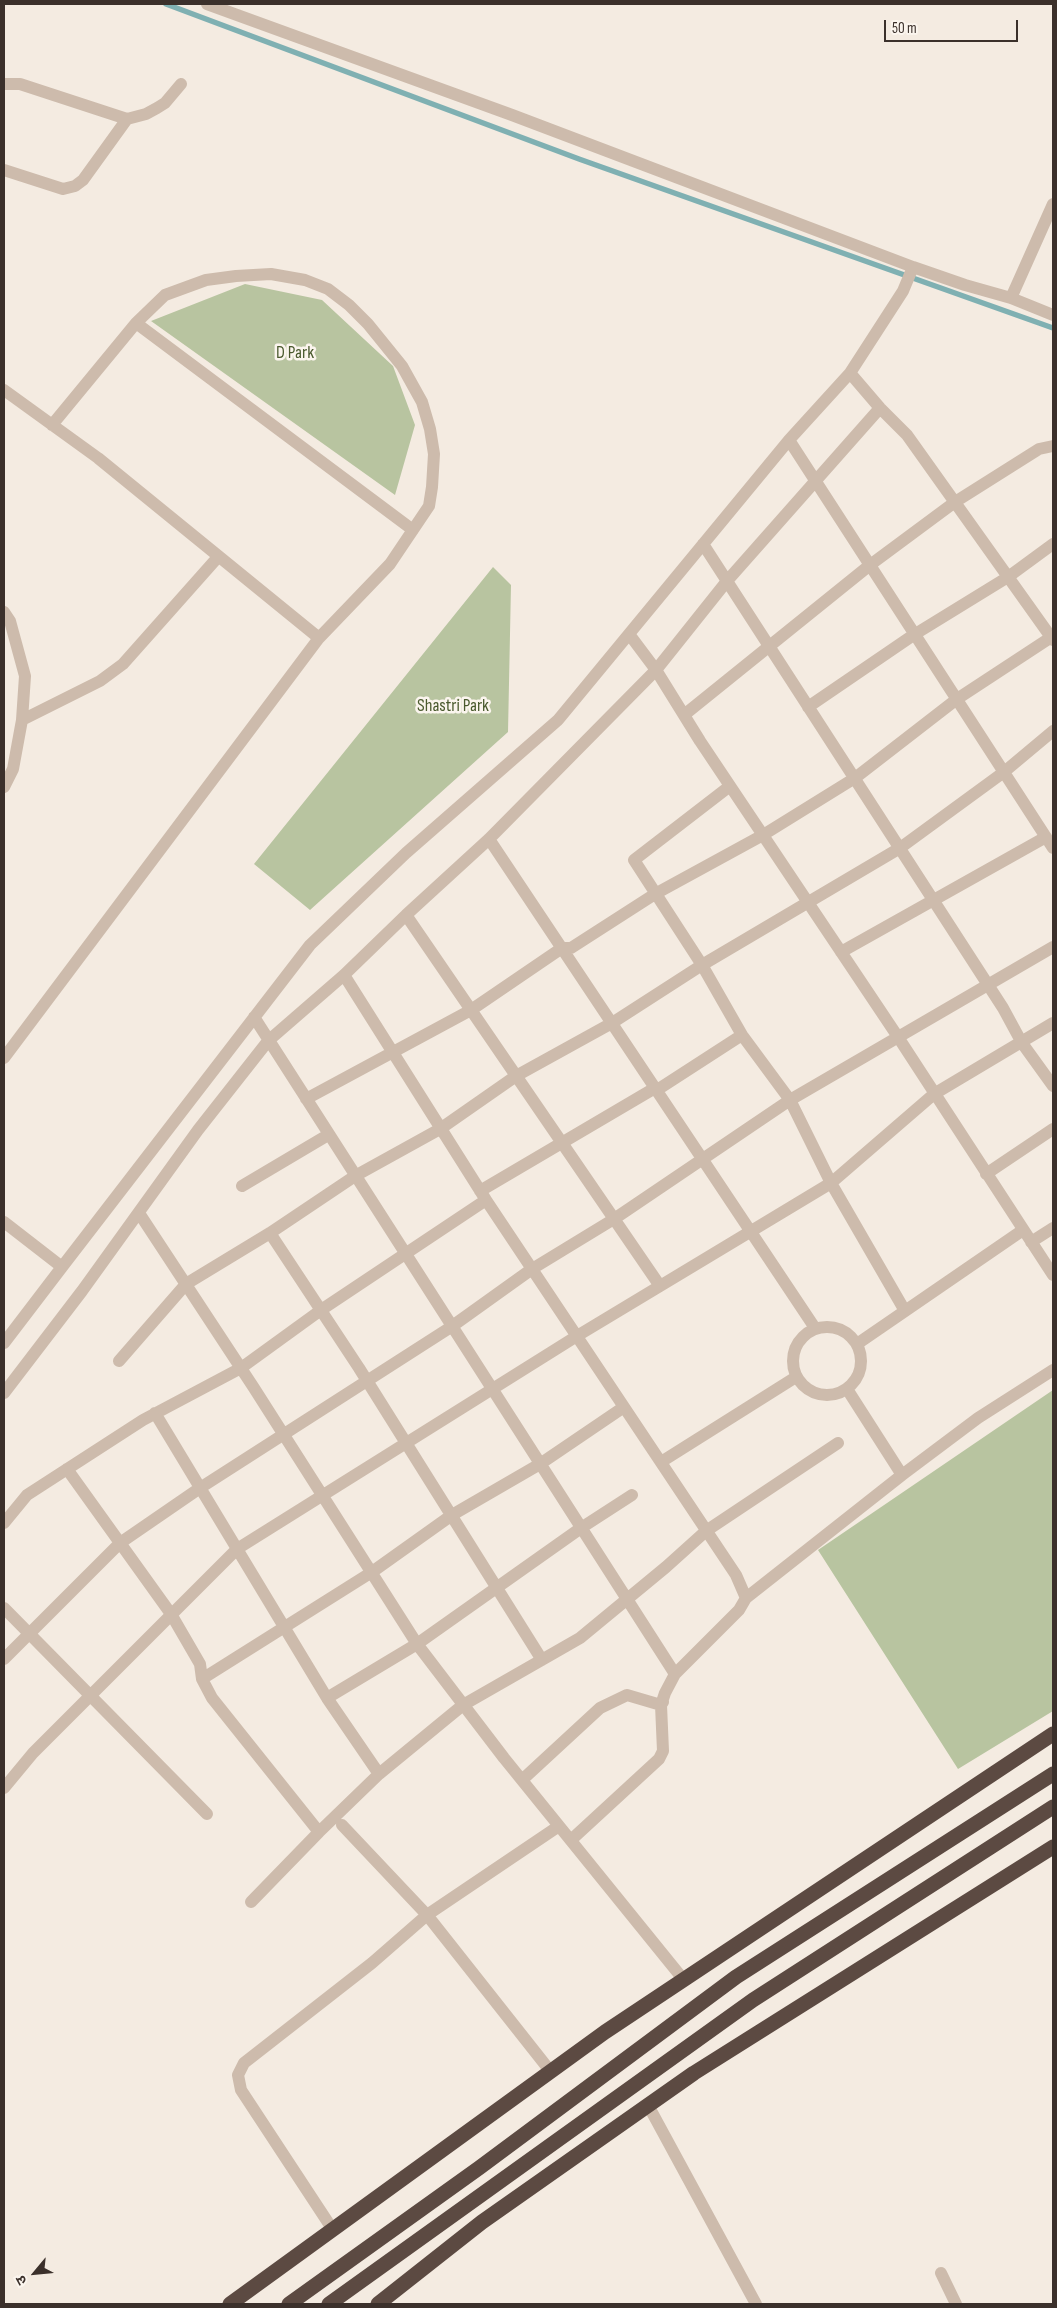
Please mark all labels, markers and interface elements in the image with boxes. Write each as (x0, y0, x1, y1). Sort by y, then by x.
scale bar (887, 10, 1021, 42)
text: 50 m (892, 19, 917, 38)
park label: D Park (276, 342, 314, 364)
park label: Shastri Park (417, 695, 489, 717)
north arrow (10, 2248, 60, 2298)
text: उ (12, 2273, 31, 2288)

